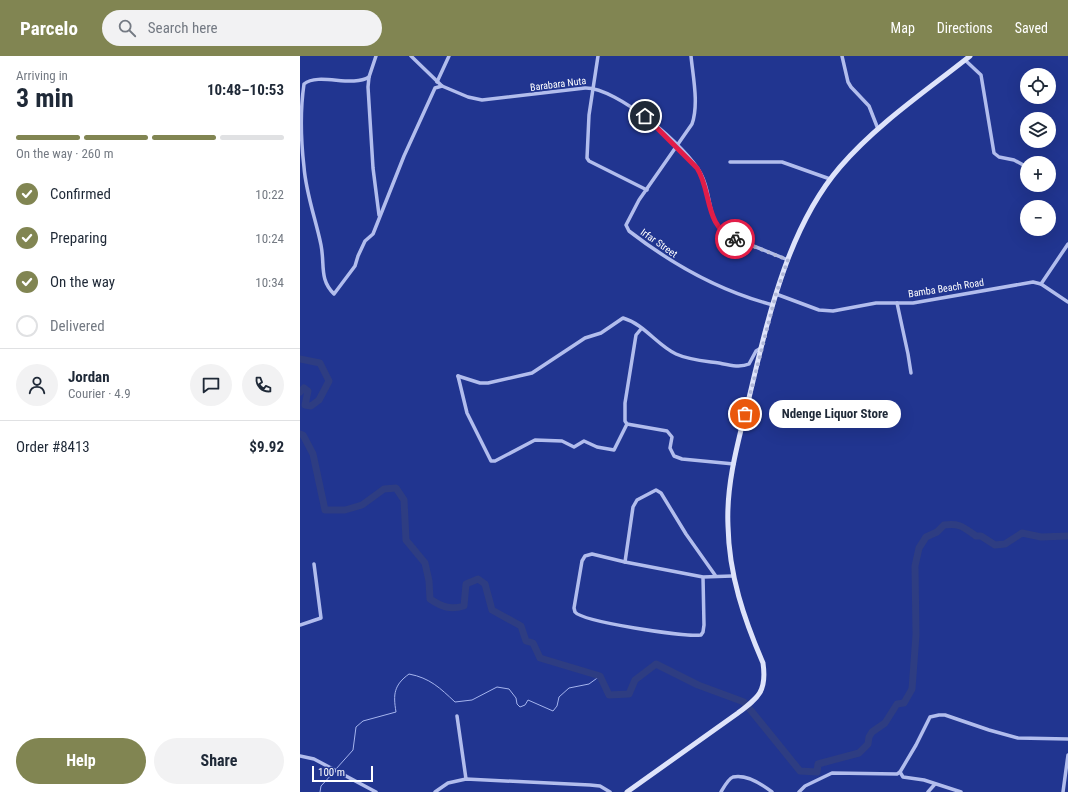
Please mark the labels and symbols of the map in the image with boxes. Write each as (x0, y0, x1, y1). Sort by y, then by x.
street label: Barabara Nuta (529, 75, 587, 93)
pin (628, 99, 662, 133)
courier (715, 219, 755, 259)
street label: Irfar Street (638, 226, 680, 260)
street label: Bamba Beach Road (907, 277, 985, 299)
pin (728, 397, 762, 431)
callout: Ndenge Liquor Store (769, 400, 901, 428)
scale bar (312, 764, 373, 783)

